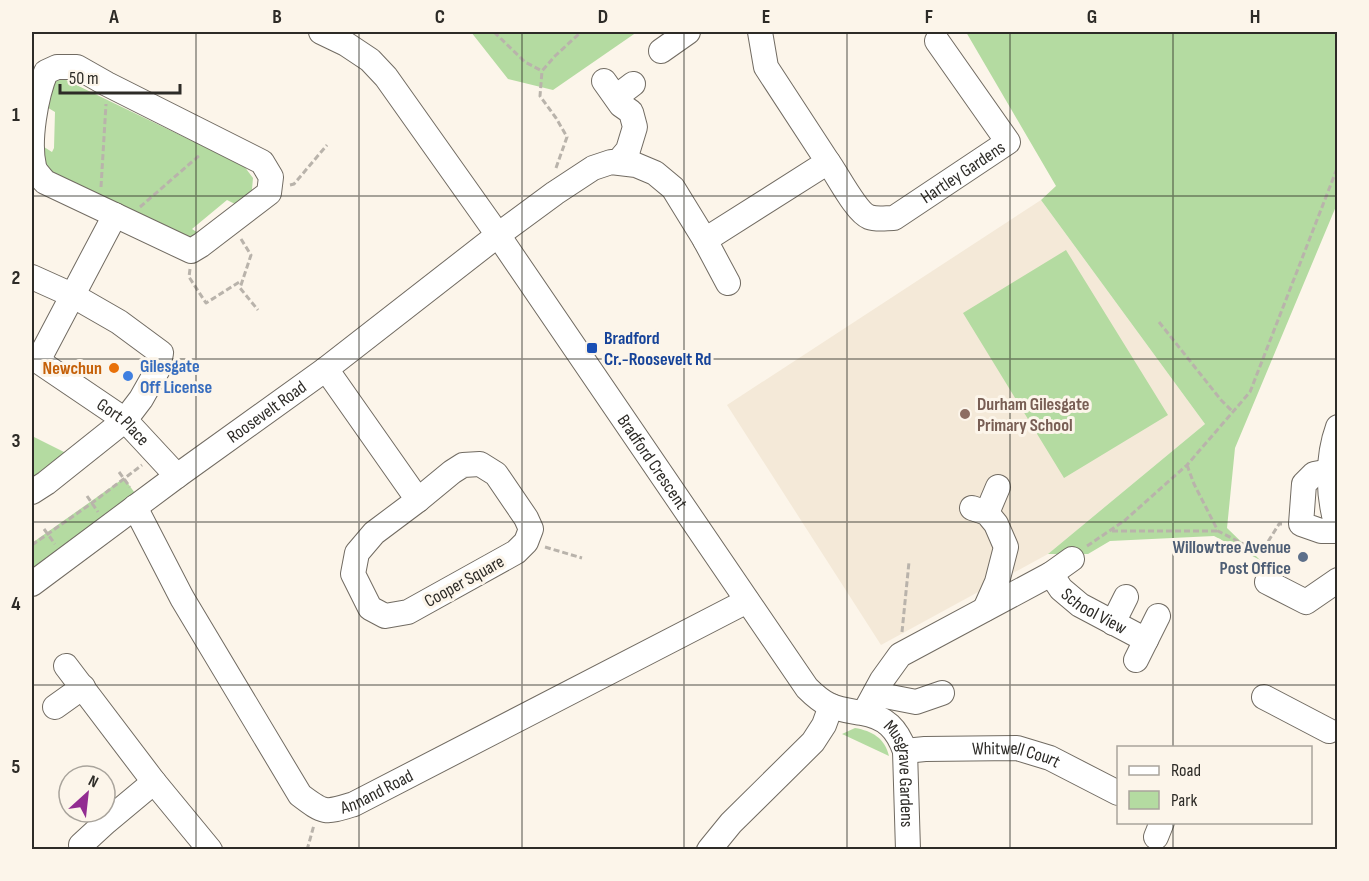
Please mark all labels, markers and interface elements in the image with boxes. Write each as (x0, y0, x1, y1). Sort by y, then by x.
text: A (108, 5, 119, 29)
text: B (272, 5, 282, 29)
text: C (435, 5, 445, 29)
text: D (598, 5, 608, 29)
text: E (762, 5, 770, 29)
text: F (925, 5, 933, 29)
text: G (1087, 5, 1097, 29)
text: H (1250, 5, 1260, 29)
scale bar (60, 57, 180, 95)
text: 50 m (69, 68, 99, 89)
text: 1 (12, 103, 20, 127)
street label: Hartley Gardens (917, 137, 1009, 208)
text: 2 (12, 266, 20, 290)
place label: Bradford Cr.-Roosevelt Rd (604, 328, 712, 370)
marker: Bradford Cr.-Roosevelt Rd (585, 341, 599, 355)
place label: Gilesgate Off License (140, 356, 212, 398)
place label: Newchun (43, 358, 102, 379)
marker: Newchun (107, 361, 121, 375)
marker: Gilesgate Off License (121, 369, 135, 383)
street label: Roosevelt Road (223, 377, 310, 448)
street label: Gort Place (93, 394, 153, 450)
place label: Durham Gilesgate Primary School (977, 394, 1089, 436)
marker: Durham Gilesgate Primary School (958, 407, 972, 421)
street label: Bradford Crescent (613, 411, 692, 514)
text: 3 (12, 429, 21, 453)
place label: Willowtree Avenue Post Office (1172, 537, 1291, 579)
marker: Willowtree Avenue Post Office (1296, 550, 1310, 564)
street label: Cooper Square (421, 551, 508, 612)
street label: School View (1057, 584, 1130, 639)
text: 4 (11, 592, 21, 616)
street label: Musgrave Gardens (879, 716, 917, 828)
street label: Whitwell Court (972, 738, 1064, 773)
legend (1117, 746, 1312, 824)
text: 5 (12, 755, 21, 779)
text: Road (1171, 760, 1201, 781)
north arrow (57, 764, 117, 824)
street label: Annand Road (337, 765, 417, 819)
text: N (85, 772, 101, 792)
text: Park (1171, 790, 1197, 811)

